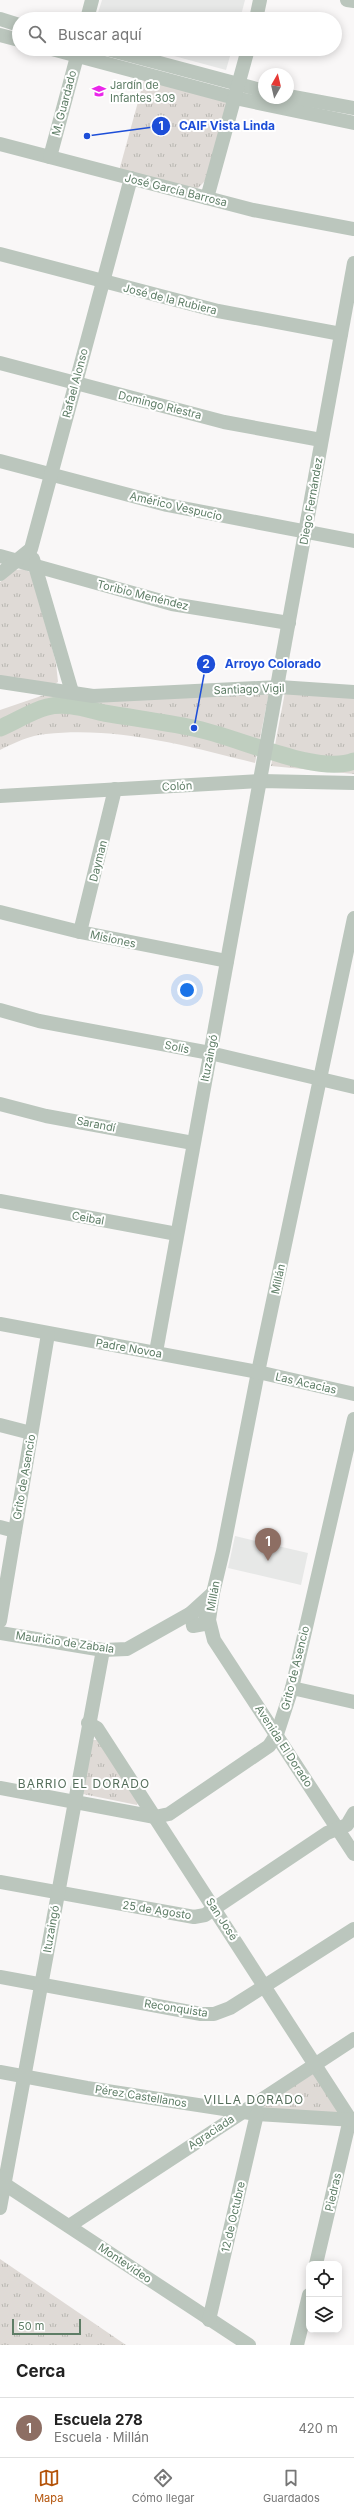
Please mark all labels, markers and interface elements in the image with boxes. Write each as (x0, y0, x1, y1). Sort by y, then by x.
search box (12, 12, 342, 56)
icon: search (26, 23, 48, 45)
text: Buscar aquí (58, 25, 142, 44)
street label: M. Guardado (49, 68, 80, 137)
north arrow (258, 68, 294, 104)
place label: Jardín de Infantes 309 (110, 78, 176, 105)
school or university icon: Jardín de Infantes 309 (91, 83, 107, 99)
callout: CAIF Vista Linda (151, 114, 283, 138)
text: 1 (158, 118, 164, 133)
text: CAIF Vista Linda (179, 118, 275, 133)
street label: José García Barrosa (123, 171, 229, 209)
street label: José de la Rubiera (122, 281, 218, 317)
street label: Rafael Alonso (59, 346, 91, 419)
street label: Domingo Riestra (117, 388, 203, 422)
street label: Diego Fernández (296, 456, 326, 546)
street label: Américo Vespucio (128, 489, 224, 524)
street label: Toribio Menéndez (96, 577, 190, 613)
callout: Arroyo Colorado (196, 652, 329, 676)
text: 2 (202, 656, 210, 671)
text: Arroyo Colorado (225, 656, 321, 671)
street label: Santiago Vigil (213, 681, 285, 697)
street label: Colón (161, 778, 193, 794)
street label: Dayman (86, 839, 110, 883)
street label: Misiones (89, 927, 137, 951)
your location (177, 980, 197, 1000)
street label: Ituzaingó (198, 1033, 221, 1083)
street label: Solís (163, 1038, 191, 1056)
street label: Sarandí (75, 1113, 117, 1135)
street label: Ceibal (71, 1208, 105, 1228)
street label: Millán (268, 1263, 288, 1295)
street label: Padre Novoa (95, 1335, 163, 1361)
street label: Las Acacias (274, 1369, 338, 1397)
street label: Grito de Asencio (10, 1433, 38, 1521)
pin: 1 (255, 1528, 281, 1561)
street label: Millán (203, 1580, 223, 1612)
street label: Grito de Asencio (278, 1624, 312, 1712)
street label: Mauricio de Zabala (15, 1628, 115, 1656)
street label: Avenida El Dorado (252, 1702, 316, 1790)
district label: BARRIO EL DORADO (18, 1776, 150, 1791)
street label: San José (203, 1895, 241, 1943)
street label: 25 de Agosto (122, 1898, 193, 1922)
street label: Ituzaingó (40, 1904, 62, 1954)
street label: Reconquista (143, 1996, 209, 2020)
street label: Pérez Castellanos (94, 2082, 188, 2110)
district label: VILLA DORADO (204, 2092, 304, 2107)
street label: Agraciada (185, 2112, 237, 2152)
street label: Piedras (322, 2171, 344, 2213)
street label: 12 de Octubre (218, 2180, 248, 2254)
street label: Montevideo (96, 2240, 155, 2286)
map controls (306, 2261, 342, 2333)
button: locate (306, 2261, 342, 2297)
button: layers (306, 2297, 342, 2333)
scale bar (12, 2317, 81, 2336)
text: 50 m (18, 2319, 44, 2333)
text: Cerca (16, 2361, 65, 2381)
text: Escuela 278 (54, 2410, 143, 2429)
text: 1 (26, 2420, 32, 2436)
text: 420 m (298, 2420, 338, 2436)
text: Escuela · Millán (54, 2429, 149, 2445)
tab: Mapa (34, 2467, 63, 2505)
tab: Cómo llegar (132, 2467, 194, 2505)
tab: Guardados (263, 2467, 320, 2505)

